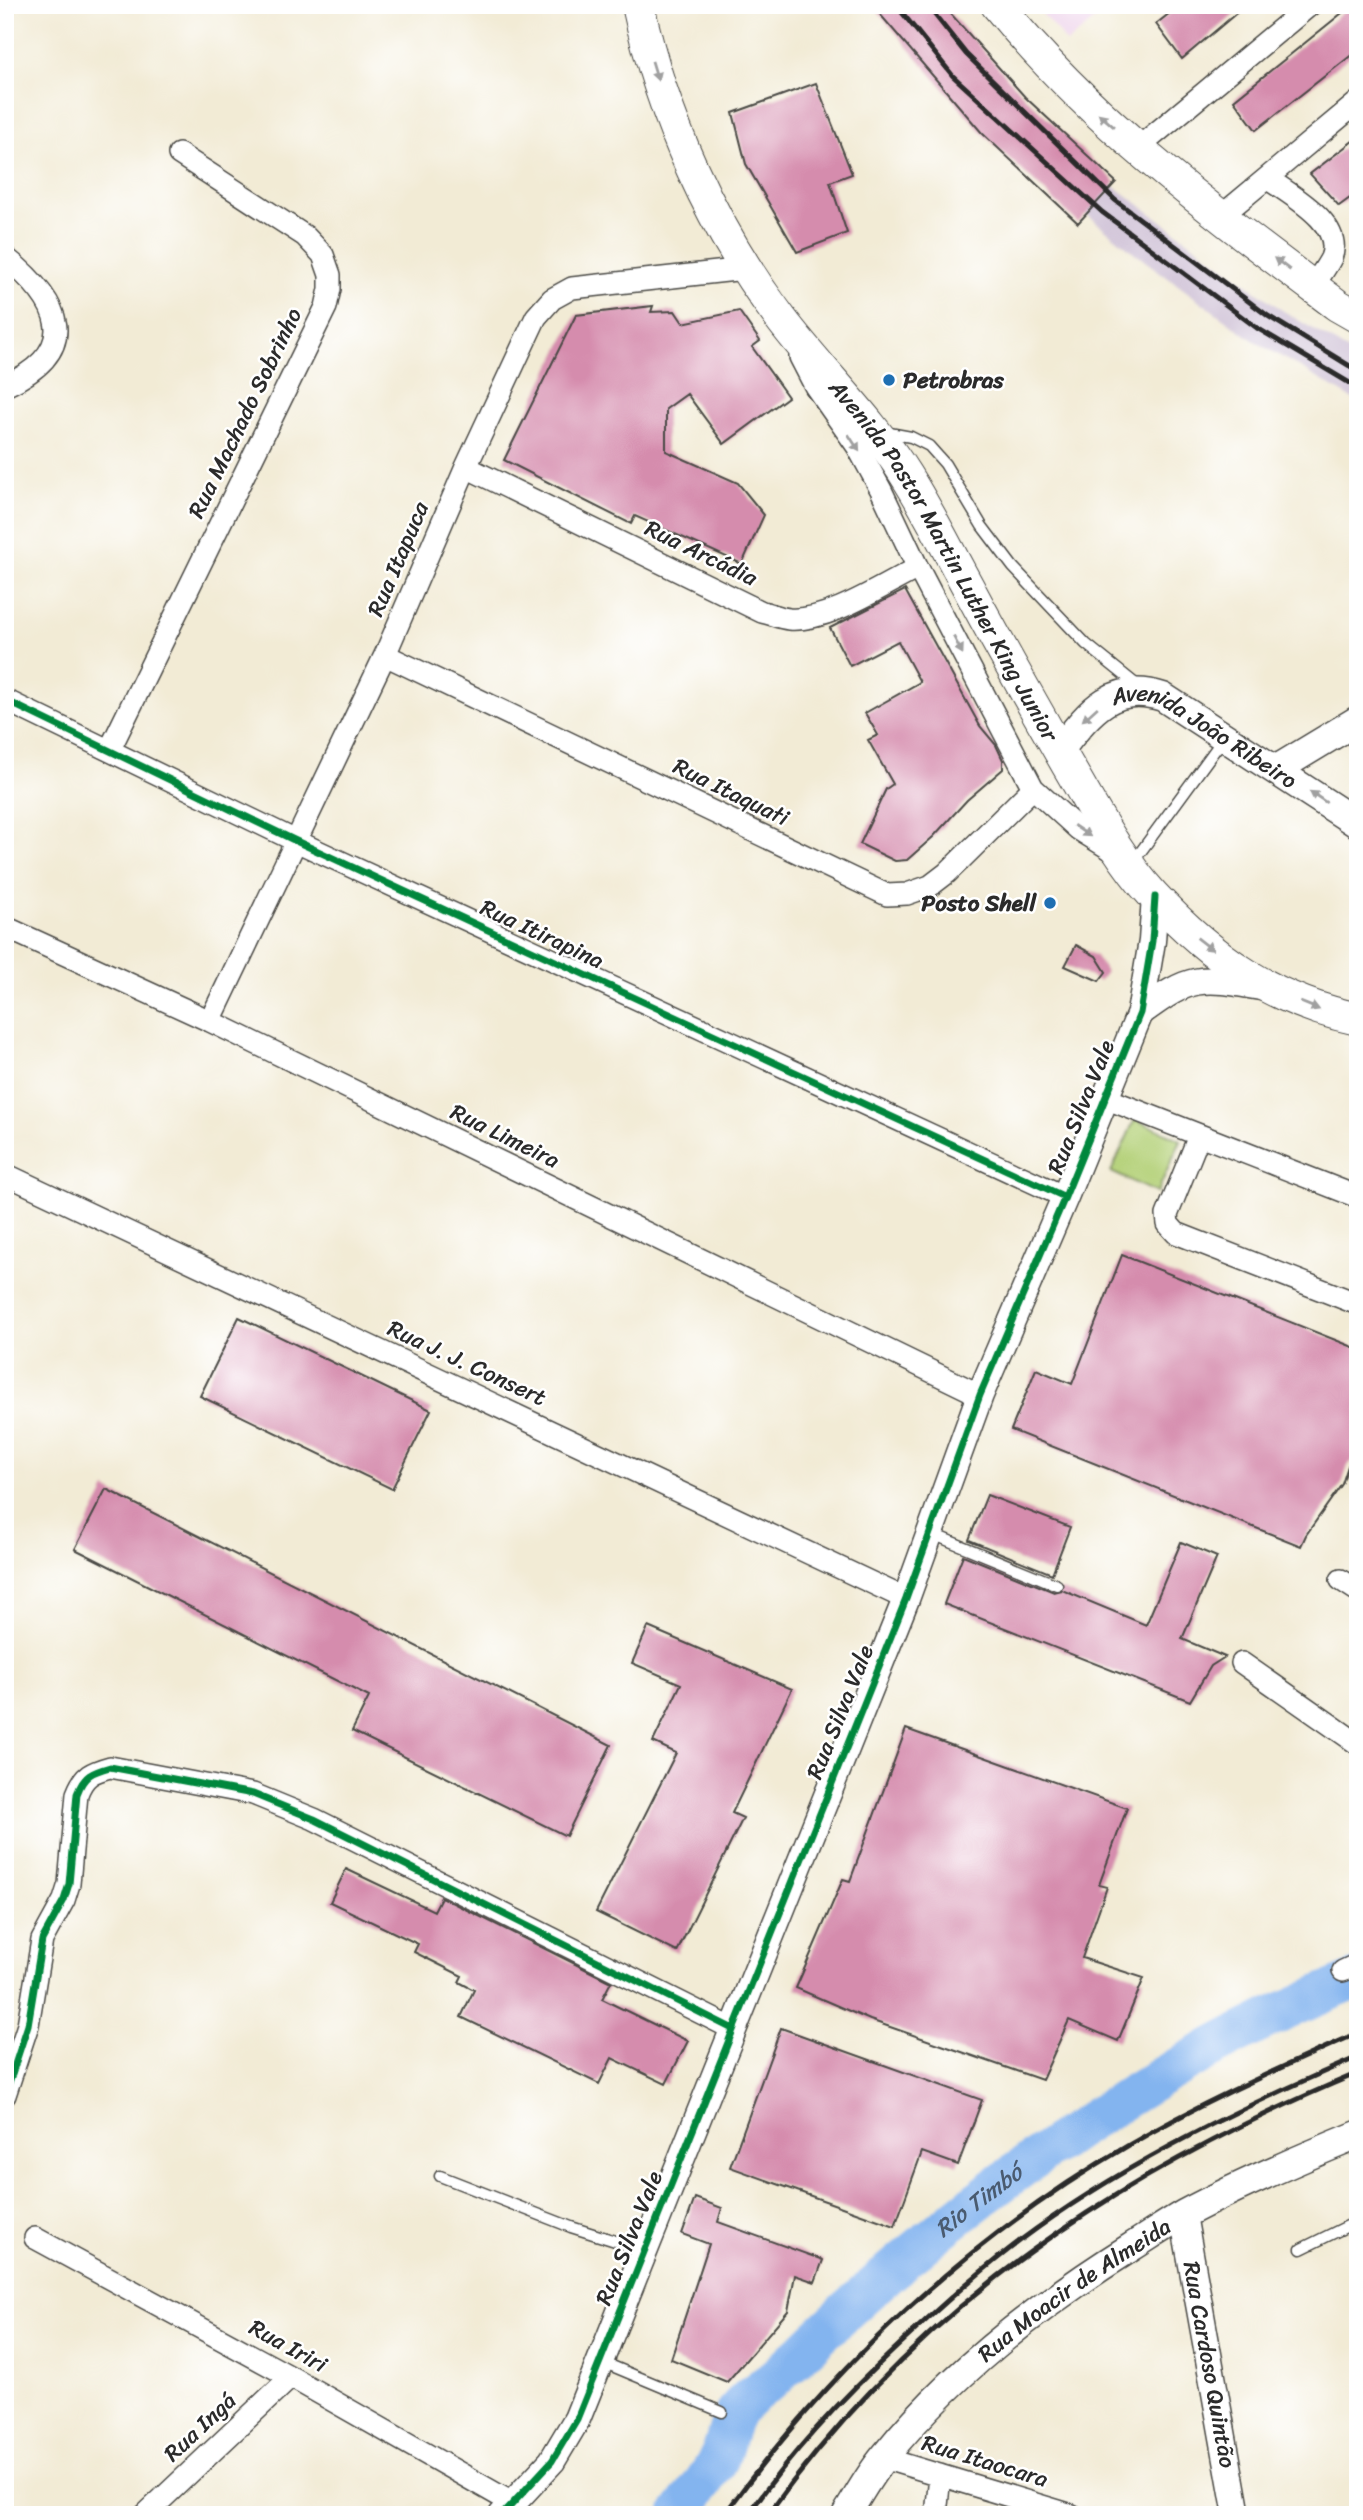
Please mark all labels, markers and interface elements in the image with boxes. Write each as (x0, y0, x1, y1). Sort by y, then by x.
one-way arrow (651, 61, 661, 82)
one-way arrow (1097, 112, 1115, 128)
one-way arrow (1273, 257, 1291, 271)
street label: Rua Machado Sobrinho (176, 300, 314, 526)
place label: Petrobras (903, 360, 1004, 401)
street label: Avenida Pastor Martin Luther King Junior (818, 369, 1071, 751)
marker: Petrobras (881, 372, 897, 388)
one-way arrow (847, 434, 861, 452)
street label: Rua Itapuca (355, 494, 441, 623)
street label: Rua Arcádia (637, 508, 765, 598)
one-way arrow (953, 635, 964, 655)
street label: Avenida João Ribeiro (1104, 672, 1306, 800)
one-way arrow (1082, 705, 1099, 721)
street label: Rua Itaquati (666, 746, 797, 838)
one-way arrow (1308, 790, 1327, 803)
one-way arrow (1072, 825, 1092, 838)
place label: Posto Shell (921, 883, 1037, 924)
street label: Rua Itirapina (473, 887, 611, 981)
marker: Posto Shell (1042, 895, 1058, 911)
one-way arrow (1195, 937, 1213, 952)
one-way arrow (1300, 1000, 1321, 1011)
street label: Rua Silva Vale (1035, 1033, 1127, 1181)
street label: Rua Limeira (443, 1092, 567, 1180)
street label: Rua J. J. Consert (381, 1308, 553, 1418)
street label: Rua Silva Vale (794, 1638, 886, 1786)
water label: Rio Timbó (925, 2150, 1036, 2248)
street label: Rua Silva Vale (583, 2164, 675, 2312)
street label: Rua Moacir de Almeida (968, 2206, 1180, 2372)
street label: Rua Cardoso Quintão (1171, 2258, 1249, 2472)
street label: Rua Iriri (241, 2308, 335, 2385)
street label: Rua Ingá (154, 2382, 246, 2472)
street label: Rua Itaocara (917, 2422, 1054, 2500)

